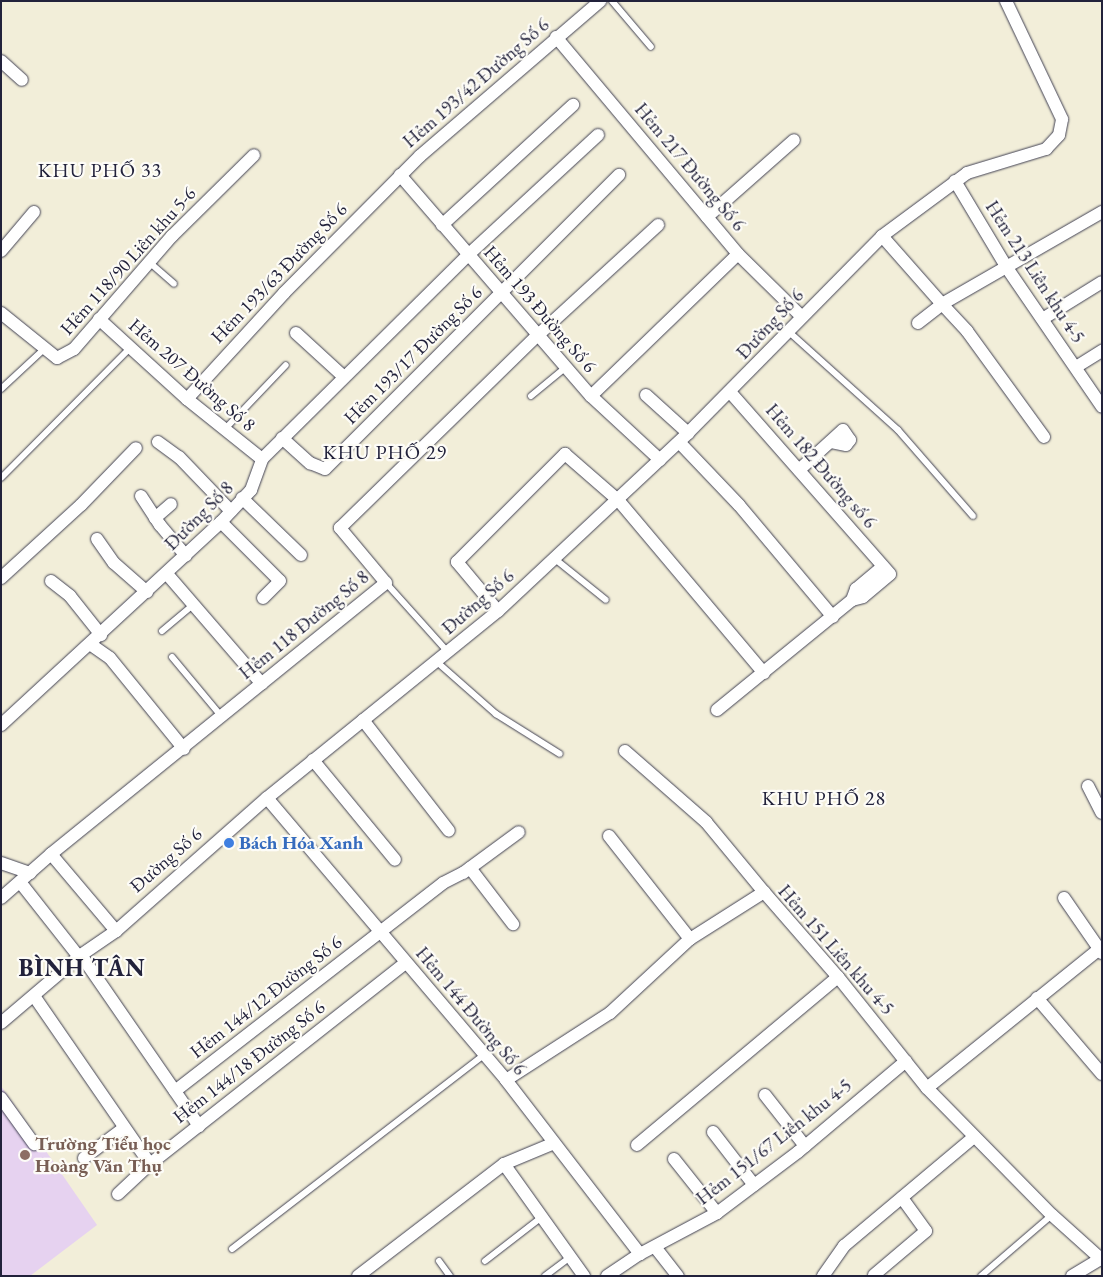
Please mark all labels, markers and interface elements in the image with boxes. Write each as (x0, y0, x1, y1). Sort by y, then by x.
street label: Hẻm 193/42 Đường Số 6 (398, 13, 554, 153)
street label: Hẻm 217 Đường Số 6 (630, 98, 750, 236)
district label: KHU PHỐ 33 (37, 158, 163, 182)
street label: Hẻm 118/90 Liên khu 5-6 (56, 182, 200, 340)
street label: Hẻm 213 Liên khu 4-5 (980, 196, 1090, 348)
street label: Hẻm 193/63 Đường Số 6 (206, 198, 352, 348)
street label: Hẻm 193 Đường Số 6 (479, 241, 601, 377)
street label: Hẻm 193/17 Đường Số 6 (339, 281, 487, 429)
street label: Đường Số 6 (732, 284, 808, 364)
street label: Hẻm 207 Đường Số 8 (124, 314, 260, 436)
street label: Hẻm 182 Đường số 6 (761, 399, 881, 533)
district label: KHU PHỐ 29 (322, 440, 448, 464)
street label: Đường Số 8 (160, 477, 238, 555)
street label: Đường Số 6 (437, 565, 519, 639)
street label: Hẻm 118 Đường Số 8 (234, 566, 374, 684)
district label: KHU PHỐ 28 (761, 786, 887, 810)
street label: Đường Số 6 (125, 823, 207, 897)
place label: Bách Hóa Xanh (239, 832, 363, 854)
marker: Bách Hóa Xanh (223, 837, 235, 849)
street label: Hẻm 151 Liên khu 4-5 (773, 880, 899, 1020)
street label: Hẻm 144/12 Đường Số 6 (186, 931, 346, 1063)
street label: Hẻm 144 Đường Số 6 (411, 942, 531, 1080)
district label: BÌNH TÂN (17, 954, 147, 982)
street label: Hẻm 144/18 Đường Số 6 (169, 996, 329, 1128)
street label: Hẻm 151/67 Liên khu 4-5 (692, 1074, 856, 1210)
place label: Trường Tiểu học Hoàng Văn Thụ (35, 1133, 171, 1177)
marker: Trường Tiểu học Hoàng Văn Thụ (19, 1149, 31, 1161)

